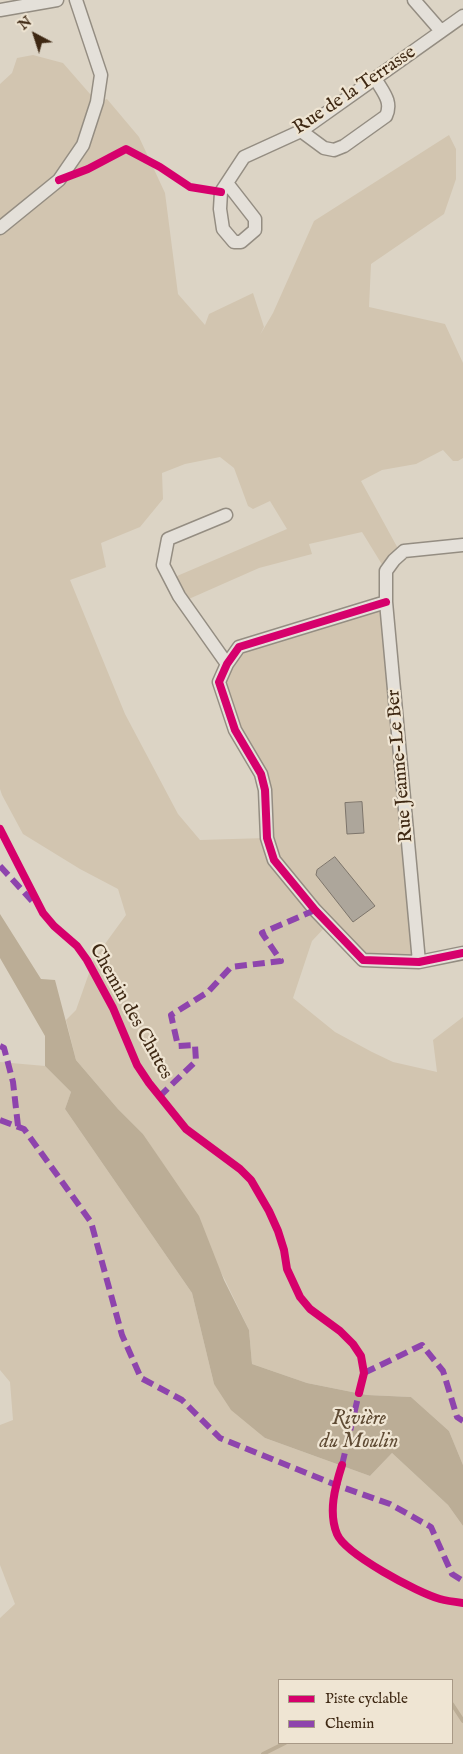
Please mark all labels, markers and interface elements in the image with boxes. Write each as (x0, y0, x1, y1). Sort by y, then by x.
north arrow (10, 10, 60, 60)
text: N (15, 13, 36, 34)
street label: Rue de la Terrasse (289, 42, 421, 140)
street label: Rue Jeanne-Le Ber (383, 688, 419, 844)
street label: Chemin des Chutes (83, 940, 177, 1084)
water label: Rivière du Moulin (320, 1408, 398, 1455)
legend (278, 1679, 453, 1744)
text: Piste cyclable (325, 1689, 408, 1708)
text: Chemin (325, 1714, 374, 1733)

